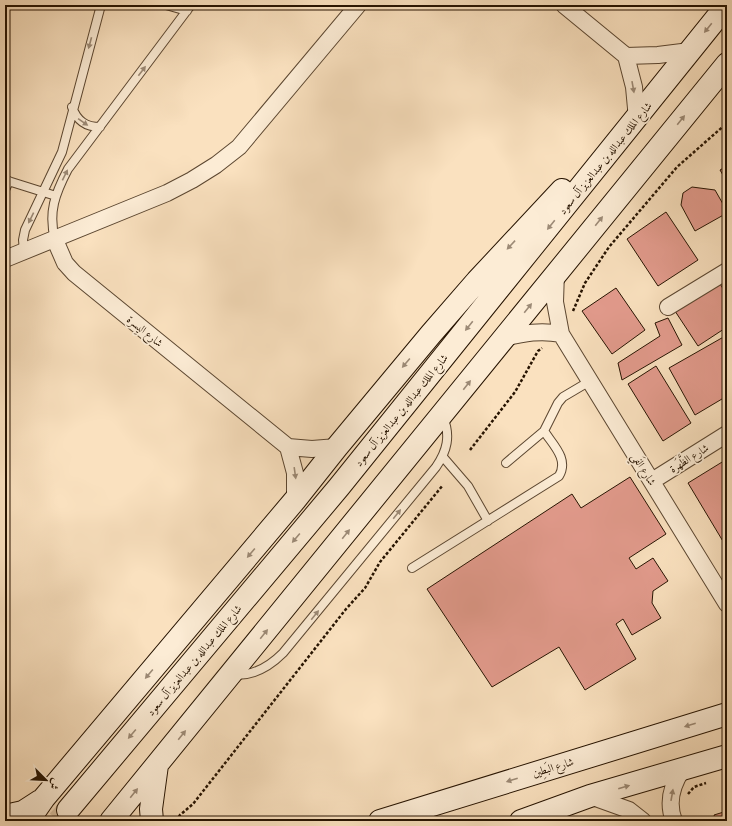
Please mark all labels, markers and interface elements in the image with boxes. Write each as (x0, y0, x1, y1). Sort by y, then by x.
one-way arrow (704, 23, 713, 34)
one-way arrow (87, 37, 93, 49)
one-way arrow (138, 65, 146, 76)
one-way arrow (631, 81, 637, 93)
street label: شارع الملك عبدالله بن عبدالعزيز آل سعود (555, 99, 657, 219)
one-way arrow (677, 115, 686, 125)
one-way arrow (77, 118, 89, 125)
one-way arrow (61, 170, 68, 181)
one-way arrow (28, 212, 34, 224)
one-way arrow (594, 215, 603, 226)
one-way arrow (546, 220, 555, 231)
one-way arrow (506, 240, 515, 250)
one-way arrow (524, 302, 533, 313)
street label: شارع اليِسرة (122, 312, 166, 352)
one-way arrow (465, 321, 473, 332)
street label: شارع الملك عبدالله بن عبدالعزيز آل سعود (351, 351, 453, 471)
one-way arrow (402, 358, 411, 369)
one-way arrow (462, 380, 471, 391)
street label: شارع الظَّهَرة (665, 438, 713, 478)
street label: شارع الفَي (625, 450, 660, 490)
one-way arrow (292, 467, 298, 479)
one-way arrow (393, 508, 401, 519)
one-way arrow (342, 528, 350, 539)
one-way arrow (292, 533, 301, 543)
one-way arrow (247, 548, 256, 559)
street label: شارع الملك عبدالله بن عبدالعزيز آل سعود (143, 602, 247, 720)
one-way arrow (310, 609, 319, 620)
one-way arrow (259, 629, 268, 640)
one-way arrow (145, 669, 154, 679)
one-way arrow (683, 722, 695, 728)
one-way arrow (127, 729, 136, 740)
one-way arrow (177, 730, 186, 741)
street label: شارع البَطِين (530, 753, 576, 783)
north arrow (26, 760, 66, 800)
text: ش (46, 776, 64, 792)
one-way arrow (506, 777, 518, 783)
one-way arrow (618, 784, 630, 790)
one-way arrow (130, 788, 139, 799)
one-way arrow (669, 788, 675, 801)

